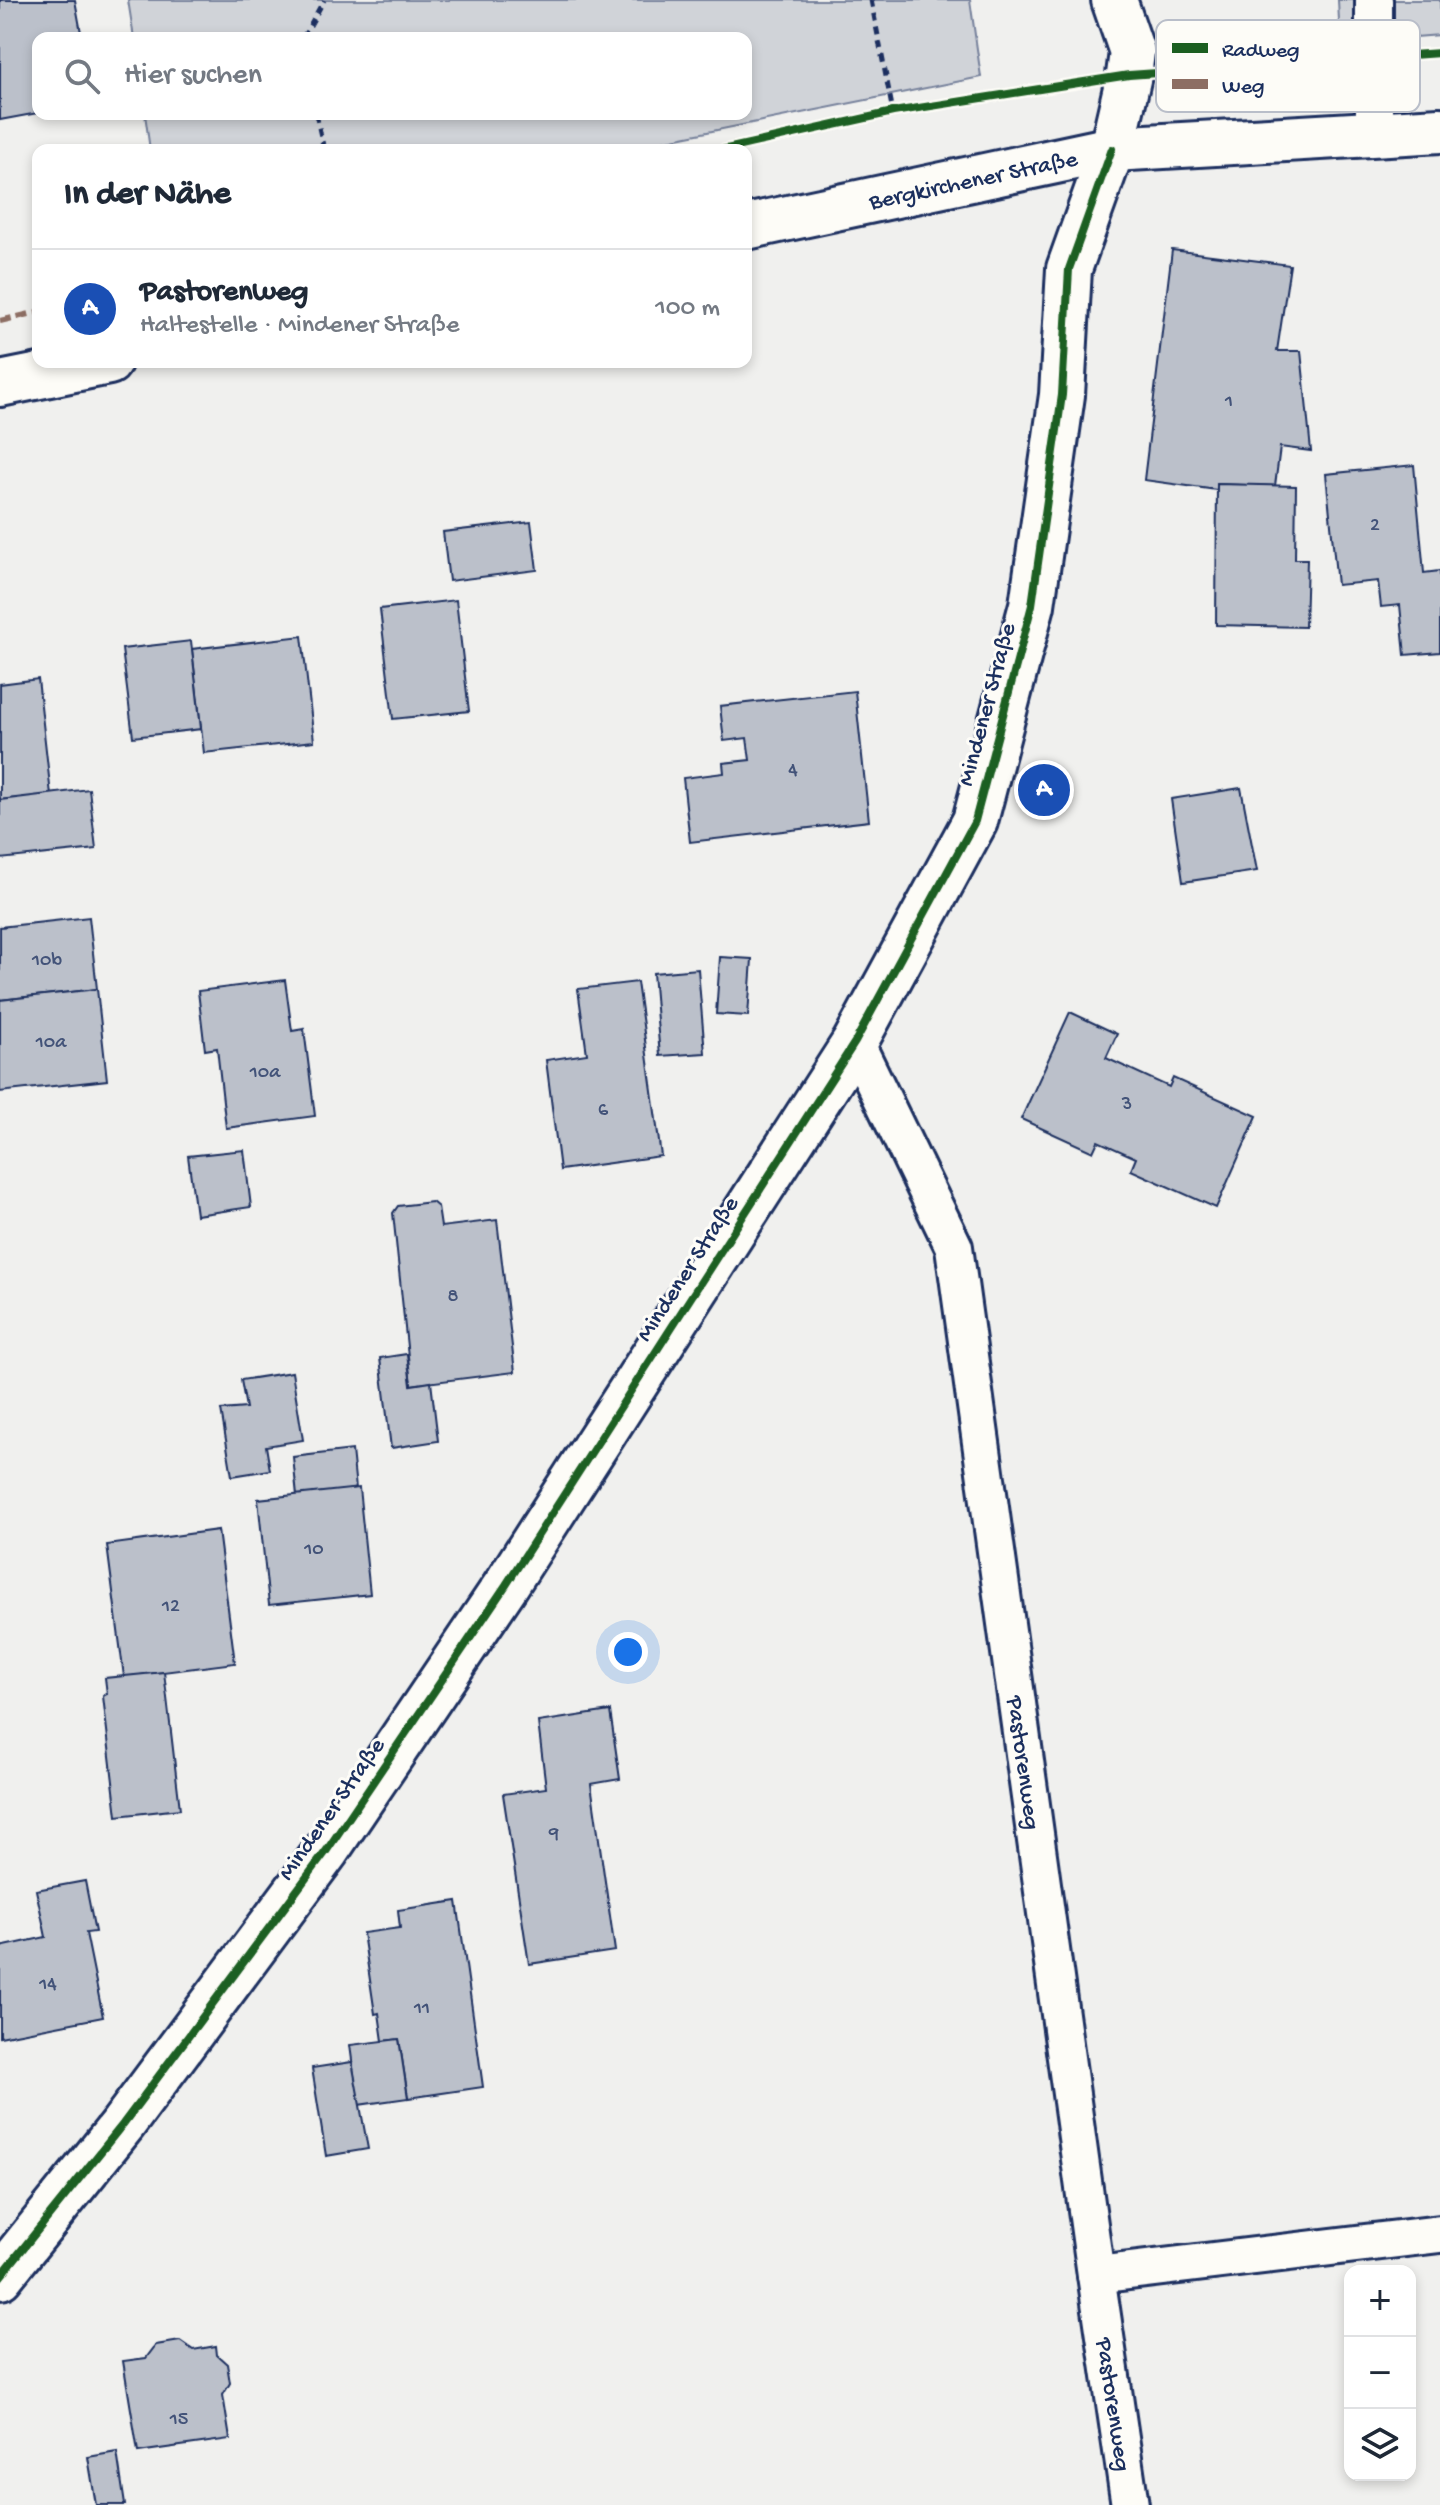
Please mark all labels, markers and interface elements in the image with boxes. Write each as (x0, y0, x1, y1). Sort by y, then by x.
legend (1156, 20, 1420, 112)
search box (32, 32, 752, 120)
text: Radweg (1222, 39, 1300, 65)
icon: search (60, 54, 104, 98)
text: Hier suchen (124, 59, 262, 94)
text: Weg (1222, 75, 1265, 101)
street label: Bergkirchener Straße (866, 146, 1081, 219)
text: In der Nähe (64, 176, 231, 216)
text: Pastorenweg (140, 276, 308, 311)
text: A (82, 294, 98, 325)
text: 100 m (655, 294, 720, 325)
text: Haltestelle · Mindener Straße (140, 311, 459, 342)
house number: 1 (1224, 391, 1233, 414)
house number: 2 (1370, 515, 1380, 538)
street label: Mindener Straße (953, 620, 1024, 790)
house number: 4 (788, 760, 798, 783)
pin: A (1018, 760, 1070, 820)
house number: 10b (31, 950, 62, 973)
house number: 10a (35, 1032, 67, 1055)
house number: 10a (249, 1062, 281, 1085)
house number: 3 (1121, 1094, 1132, 1117)
house number: 6 (598, 1100, 609, 1123)
street label: Mindener Straße (631, 1191, 747, 1348)
house number: 8 (448, 1286, 459, 1309)
house number: 10 (303, 1539, 324, 1562)
house number: 12 (161, 1596, 180, 1619)
your location (608, 1632, 648, 1672)
street label: Pastorenweg (998, 1693, 1045, 1832)
street label: Mindener Straße (273, 1733, 393, 1887)
house number: 9 (548, 1824, 559, 1847)
house number: 14 (38, 1974, 57, 1997)
house number: 11 (413, 1998, 430, 2021)
map controls (1344, 2265, 1416, 2481)
button: + (1344, 2265, 1416, 2337)
street label: Pastorenweg (1087, 2335, 1136, 2473)
button: − (1344, 2337, 1416, 2409)
house number: 15 (169, 2409, 188, 2432)
button: layers (1344, 2409, 1416, 2481)

